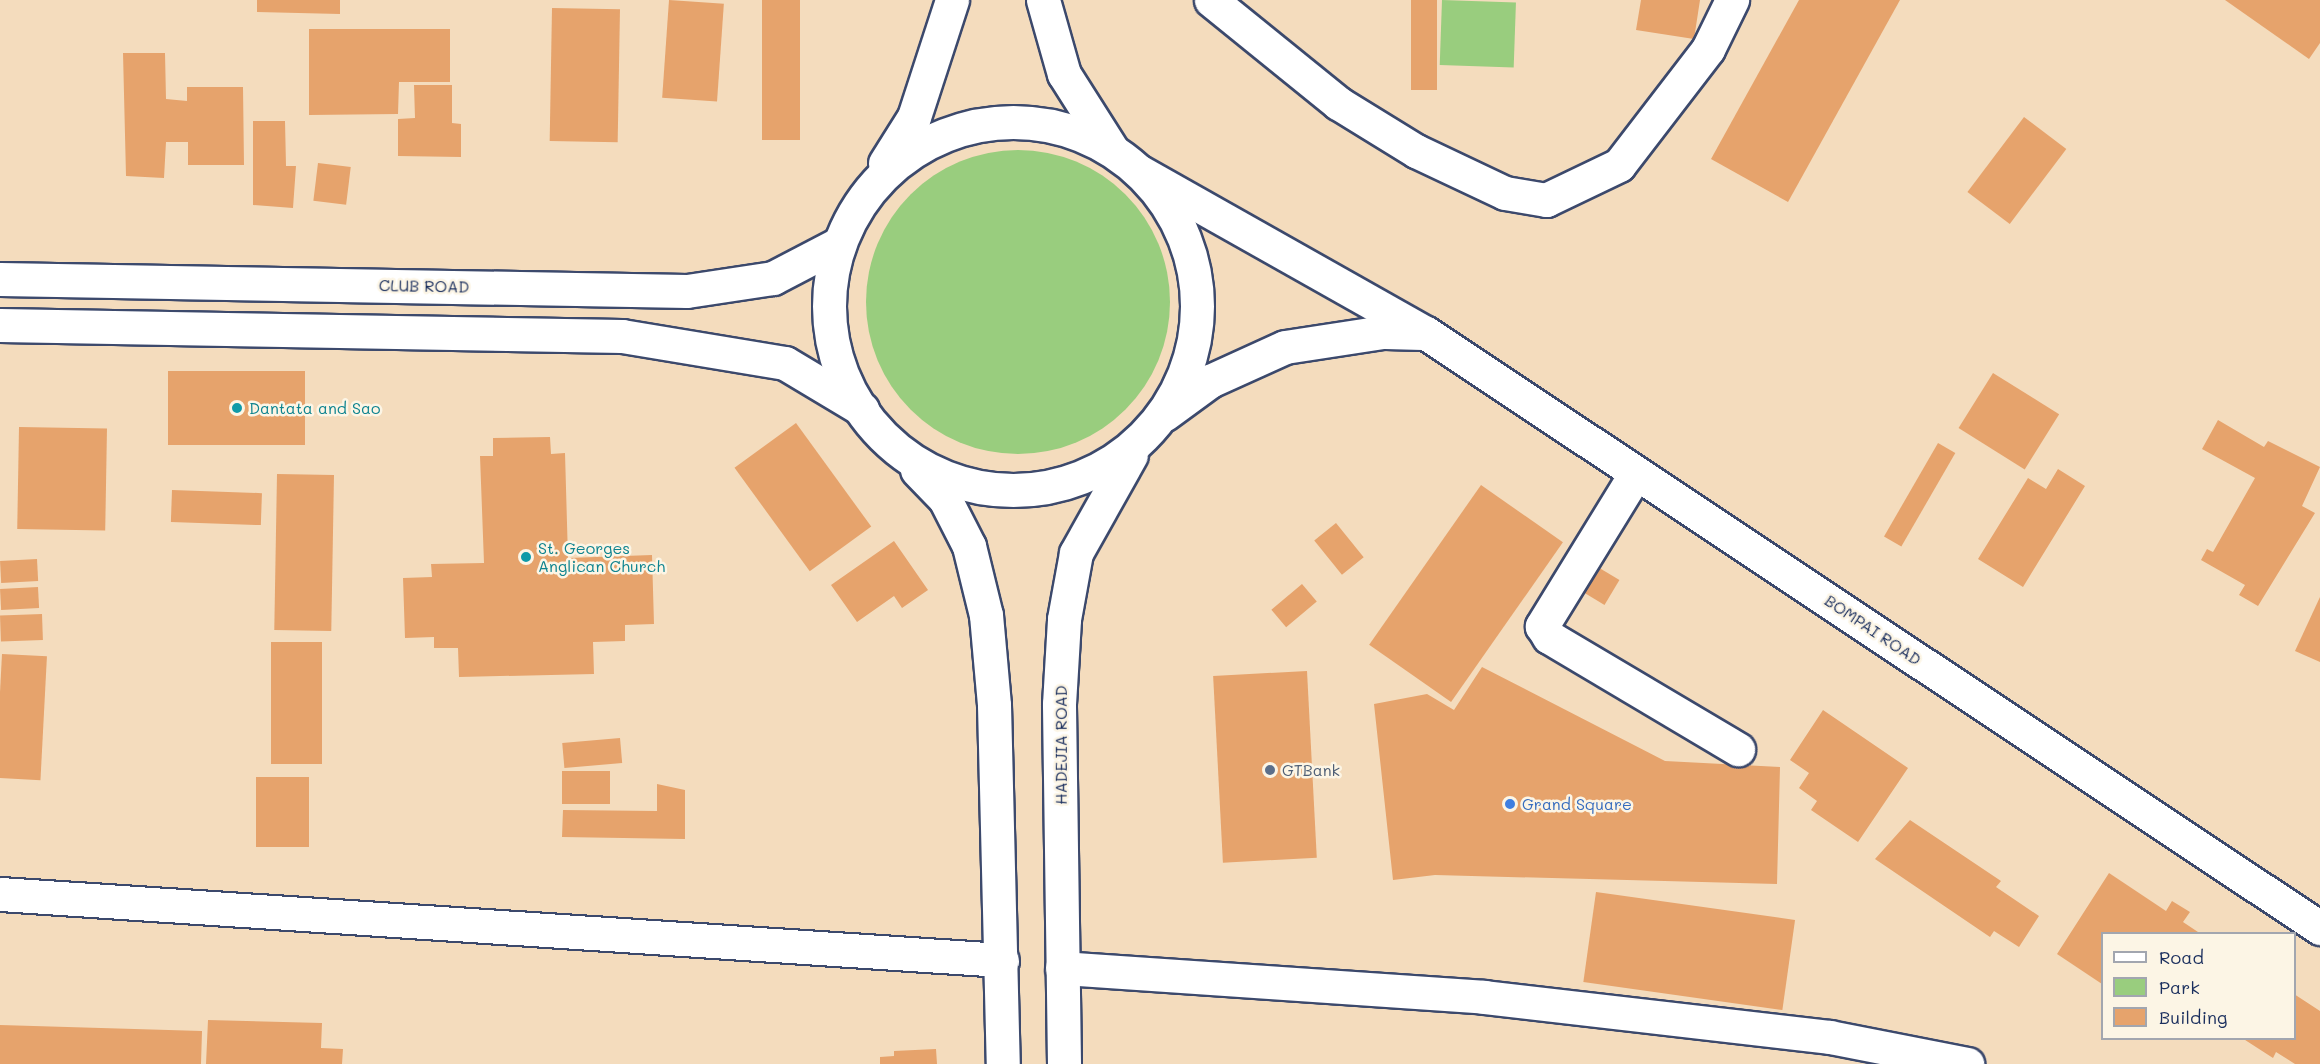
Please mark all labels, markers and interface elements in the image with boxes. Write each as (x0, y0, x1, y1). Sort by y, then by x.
street label: CLUB ROAD (379, 276, 469, 296)
place label: Dantata and Sao (249, 398, 381, 418)
marker: Dantata and Sao (230, 401, 244, 415)
place label: St. Georges Anglican Church (538, 538, 665, 576)
marker: St. Georges Anglican Church (519, 550, 533, 564)
street label: BOMPAI ROAD (1821, 591, 1925, 669)
street label: HADEJIA ROAD (1051, 685, 1071, 805)
place label: GTBank (1282, 760, 1340, 780)
marker: GTBank (1263, 763, 1277, 777)
place label: Grand Square (1522, 794, 1632, 814)
marker: Grand Square (1503, 797, 1517, 811)
legend (2101, 932, 2296, 1040)
text: Road (2159, 945, 2204, 969)
text: Park (2159, 975, 2200, 999)
text: Building (2159, 1005, 2227, 1029)

